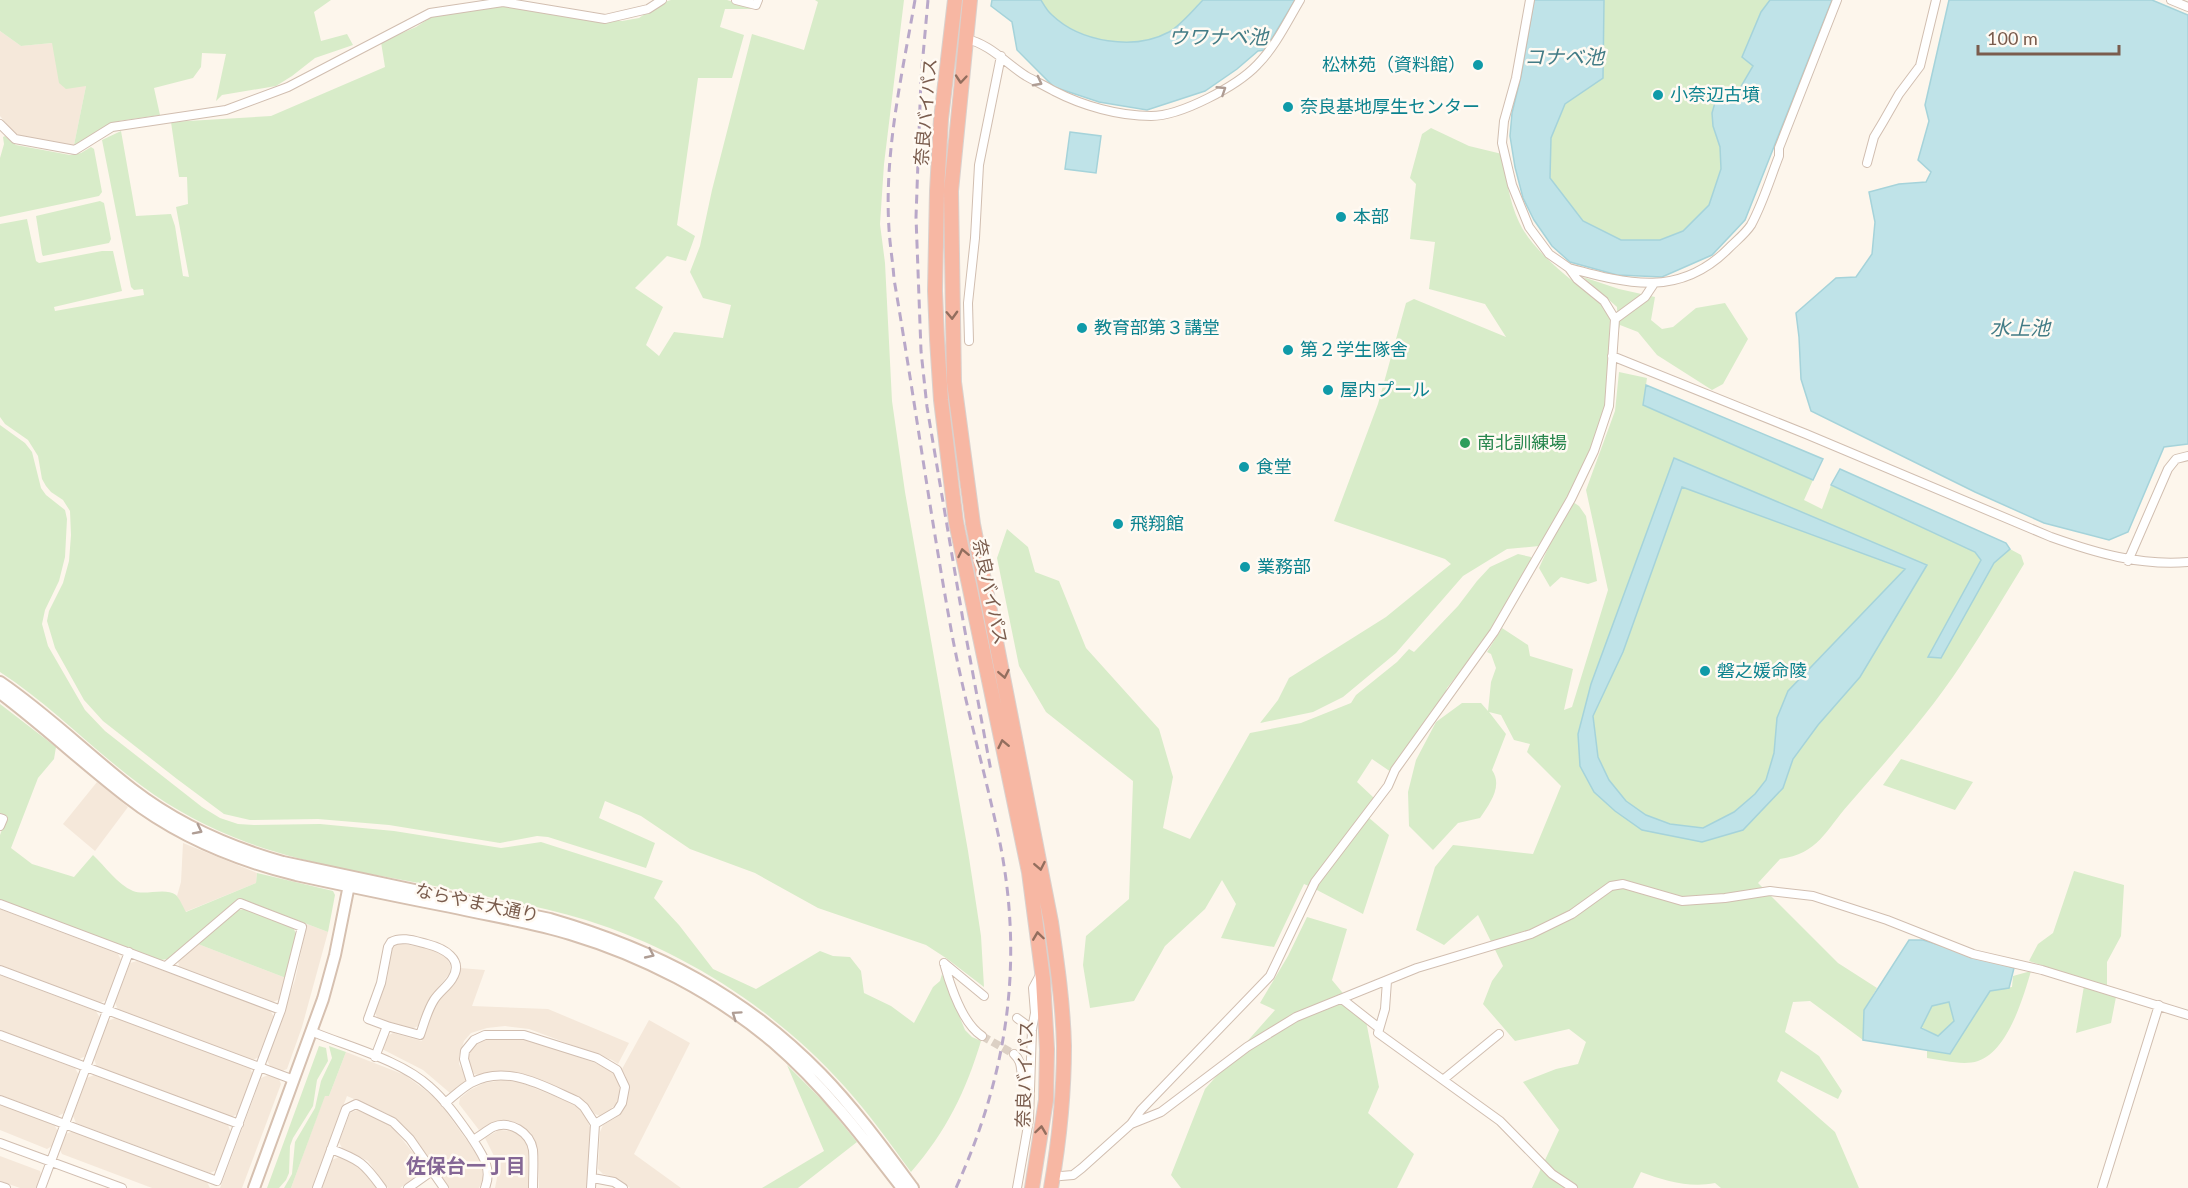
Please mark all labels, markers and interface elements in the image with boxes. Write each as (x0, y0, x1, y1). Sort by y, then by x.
scale bar (1978, 18, 2119, 56)
water label: ウワナベ池 (1168, 24, 1270, 48)
text: 100 m (1987, 27, 2038, 49)
water label: コナベ池 (1524, 44, 1606, 68)
place label: 松林苑（資料館） (1322, 53, 1466, 75)
street label: 奈良バイパス (909, 57, 941, 166)
marker: 松林苑（資料館） (1471, 58, 1485, 72)
one-way arrow (955, 74, 968, 84)
one-way arrow (1032, 75, 1042, 86)
place label: 小奈辺古墳 (1670, 83, 1760, 105)
one-way arrow (1215, 87, 1226, 98)
marker: 小奈辺古墳 (1651, 88, 1665, 102)
place label: 奈良基地厚生センター (1300, 95, 1480, 117)
marker: 奈良基地厚生センター (1281, 100, 1295, 114)
place label: 本部 (1353, 205, 1389, 227)
marker: 本部 (1334, 210, 1348, 224)
one-way arrow (945, 311, 958, 320)
water label: 水上池 (1990, 315, 2052, 339)
place label: 教育部第３講堂 (1094, 316, 1220, 338)
marker: 教育部第３講堂 (1075, 321, 1089, 335)
place label: 第２学生隊舎 (1300, 338, 1408, 360)
marker: 第２学生隊舎 (1281, 343, 1295, 357)
place label: 屋内プール (1340, 378, 1430, 400)
marker: 屋内プール (1321, 383, 1335, 397)
place label: 南北訓練場 (1477, 431, 1567, 453)
marker: 南北訓練場 (1458, 436, 1472, 450)
place label: 食堂 (1256, 455, 1292, 477)
marker: 食堂 (1237, 460, 1251, 474)
place label: 飛翔館 (1130, 512, 1184, 534)
marker: 飛翔館 (1111, 517, 1125, 531)
street label: 奈良バイパス (969, 537, 1013, 647)
one-way arrow (957, 549, 970, 559)
place label: 業務部 (1257, 555, 1311, 577)
marker: 業務部 (1238, 560, 1252, 574)
place label: 磐之媛命陵 (1717, 659, 1807, 681)
marker: 磐之媛命陵 (1698, 664, 1712, 678)
one-way arrow (997, 669, 1010, 679)
one-way arrow (997, 740, 1010, 750)
one-way arrow (191, 822, 202, 834)
one-way arrow (1033, 860, 1046, 870)
street label: ならやま大通り (413, 878, 541, 926)
one-way arrow (1032, 931, 1044, 941)
one-way arrow (644, 947, 655, 959)
one-way arrow (732, 1011, 743, 1022)
street label: 奈良バイパス (1011, 1020, 1037, 1128)
one-way arrow (1035, 1126, 1047, 1135)
district label: 佐保台一丁目 (406, 1153, 526, 1177)

